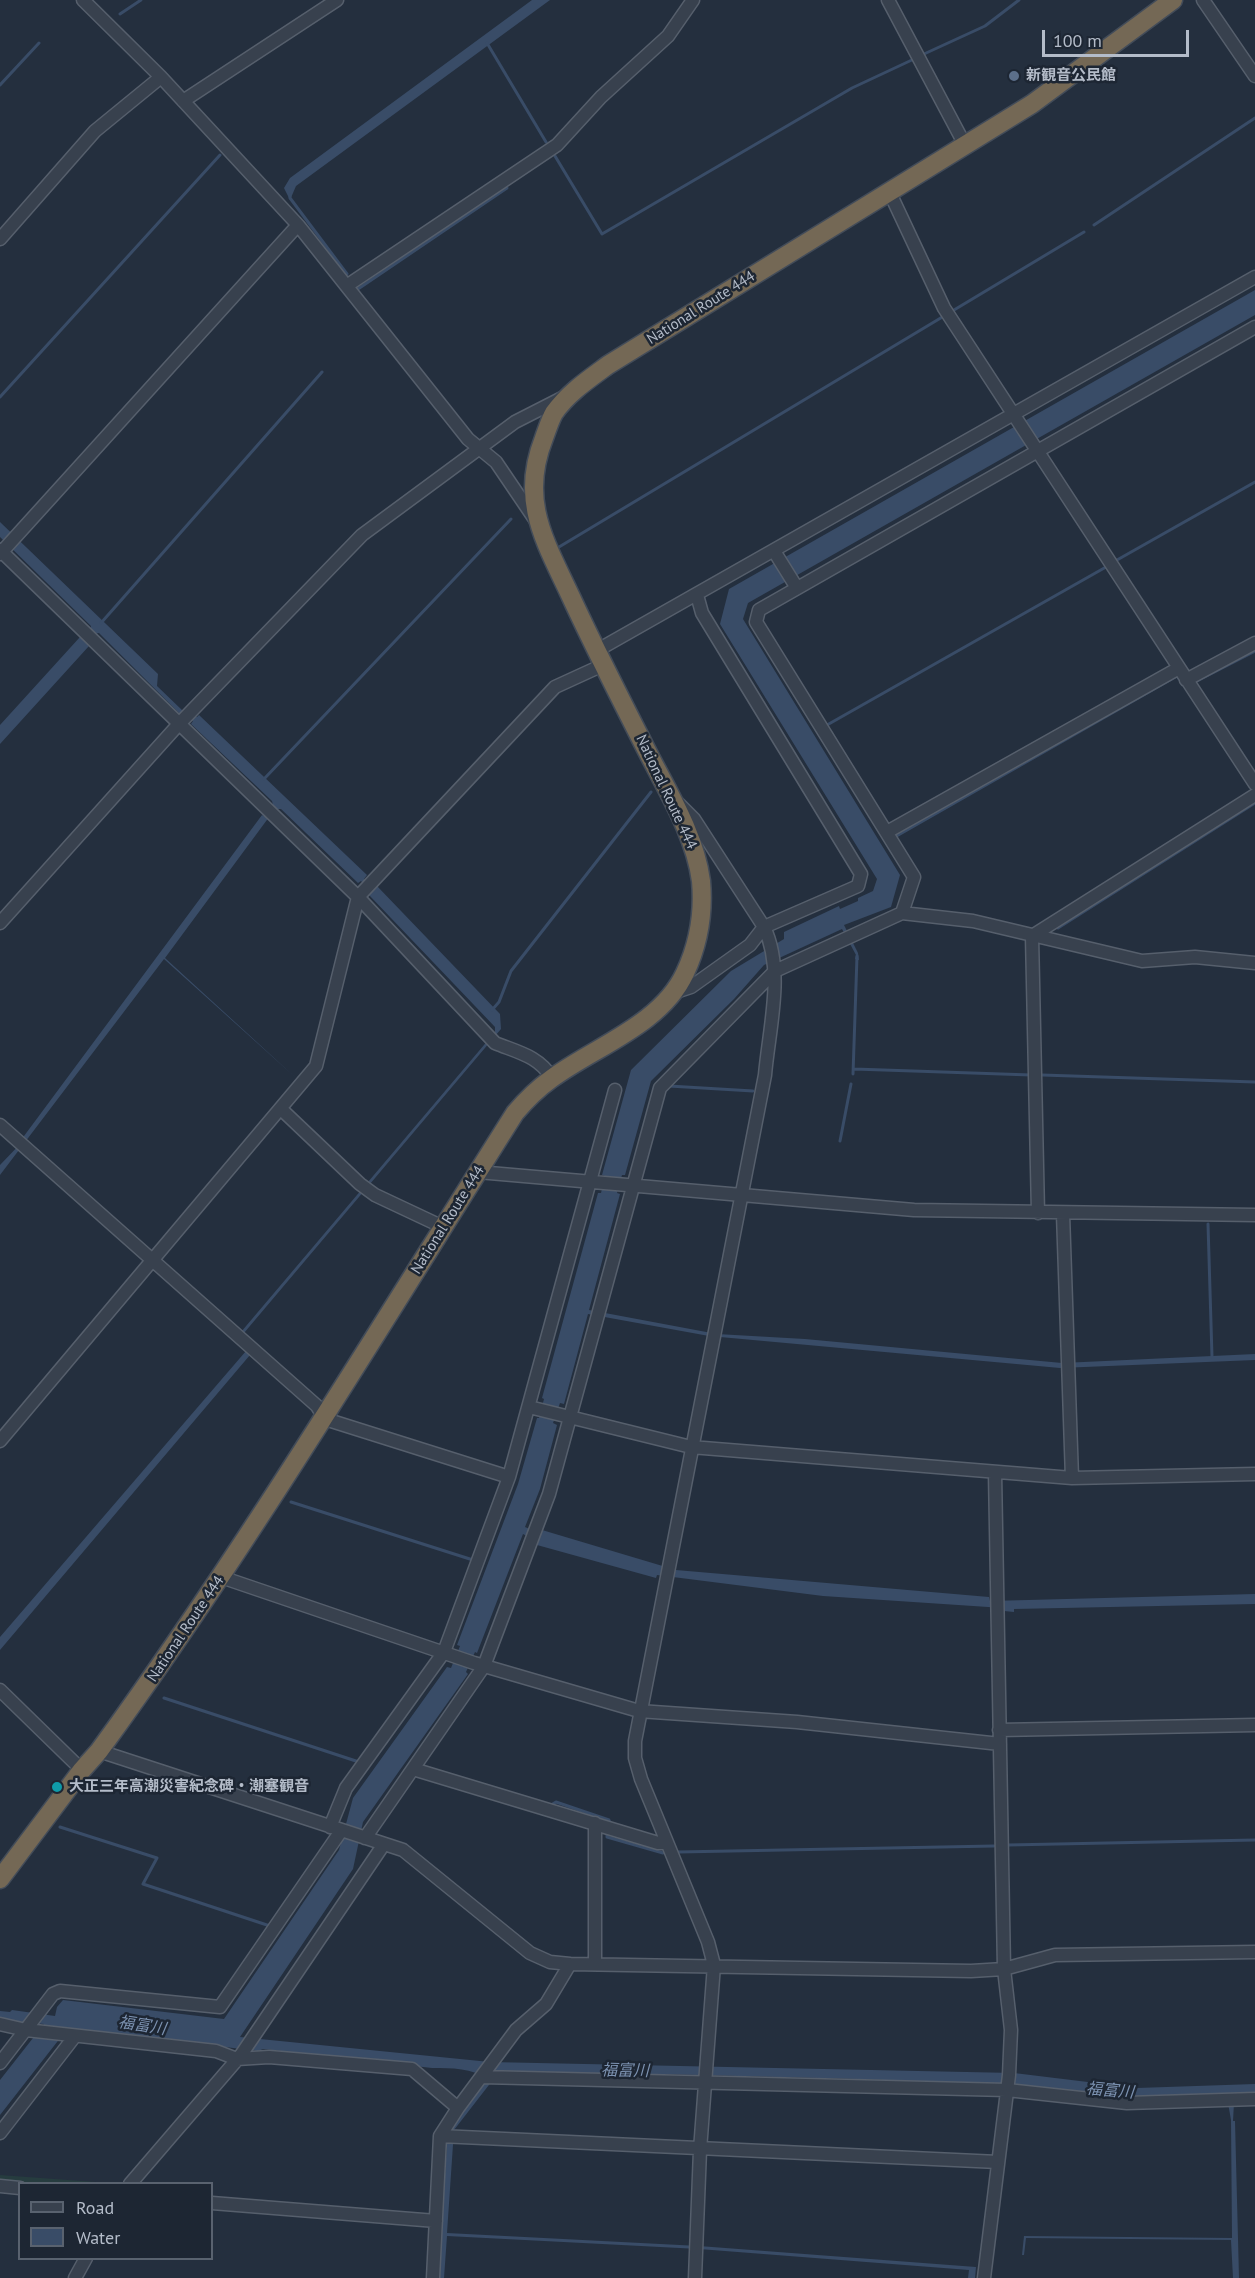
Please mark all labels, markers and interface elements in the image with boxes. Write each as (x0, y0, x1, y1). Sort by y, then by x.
scale bar (1045, 18, 1192, 56)
text: 100 m (1053, 29, 1102, 52)
place label: 新観音公民館 (1026, 67, 1116, 85)
marker: 新観音公民館 (1007, 69, 1021, 83)
street label: National Route 444 (644, 267, 758, 349)
street label: National Route 444 (632, 732, 700, 852)
street label: National Route 444 (407, 1163, 489, 1277)
street label: National Route 444 (144, 1573, 228, 1685)
place label: 大正三年高潮災害紀念碑・潮塞観音 (69, 1778, 309, 1796)
marker: 大正三年高潮災害紀念碑・潮塞観音 (50, 1780, 64, 1794)
water label: 福富川 (117, 2013, 167, 2039)
water label: 福富川 (601, 2061, 649, 2081)
water label: 福富川 (1085, 2079, 1135, 2103)
legend (18, 2182, 213, 2260)
text: Road (76, 2196, 114, 2219)
text: Water (76, 2226, 120, 2249)

